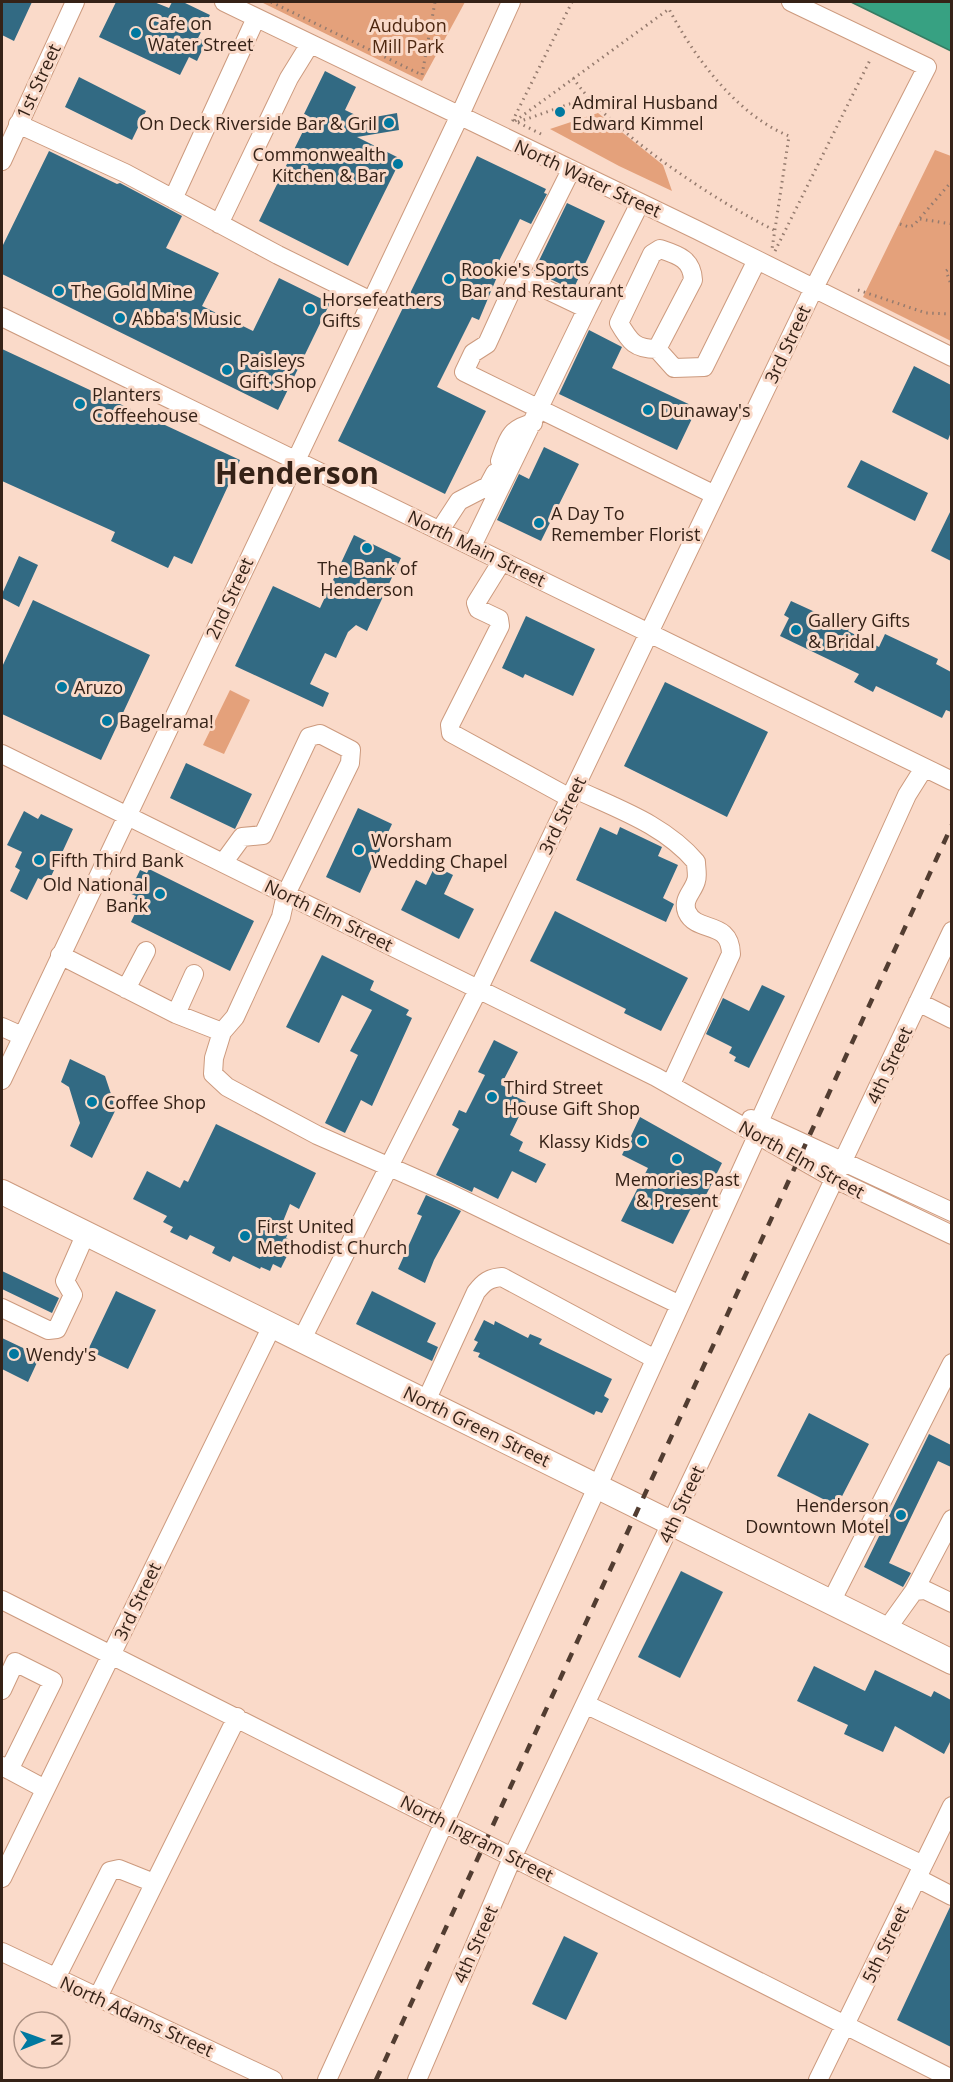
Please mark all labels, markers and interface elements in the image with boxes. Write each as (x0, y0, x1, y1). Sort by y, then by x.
place label: Cafe on Water Street (148, 11, 253, 56)
park label: Audubon Mill Park (369, 13, 447, 58)
marker: Cafe on Water Street (129, 26, 143, 40)
street label: 1st Street (10, 40, 66, 122)
place label: Admiral Husband Edward Kimmel (572, 90, 718, 135)
marker: Admiral Husband Edward Kimmel (553, 105, 567, 119)
place label: On Deck Riverside Bar & Gril (139, 111, 377, 135)
marker: On Deck Riverside Bar & Gril (382, 116, 396, 130)
street label: North Water Street (511, 133, 665, 223)
place label: Commonwealth Kitchen & Bar (253, 142, 387, 187)
marker: Commonwealth Kitchen & Bar (391, 157, 405, 171)
place label: Rookie's Sports Bar and Restaurant (461, 257, 623, 302)
marker: Rookie's Sports Bar and Restaurant (442, 272, 456, 286)
place label: The Gold Mine (71, 279, 193, 303)
marker: The Gold Mine (52, 284, 66, 298)
place label: Horsefeathers Gifts (322, 287, 442, 332)
street label: 3rd Street (758, 301, 816, 387)
marker: Horsefeathers Gifts (303, 302, 317, 316)
place label: Abba's Music (132, 306, 242, 330)
marker: Abba's Music (113, 311, 127, 325)
place label: Paisleys Gift Shop (239, 348, 317, 393)
marker: Paisleys Gift Shop (220, 363, 234, 377)
place label: Planters Coffeehouse (92, 382, 198, 427)
marker: Planters Coffeehouse (73, 397, 87, 411)
place label: Dunaway's (660, 398, 751, 422)
marker: Dunaway's (641, 403, 655, 417)
district label: Henderson (215, 452, 379, 493)
place label: A Day To Remember Florist (551, 501, 700, 546)
street label: North Main Street (404, 504, 550, 592)
marker: A Day To Remember Florist (532, 516, 546, 530)
marker: The Bank of Henderson (360, 541, 374, 555)
street label: 2nd Street (200, 553, 258, 643)
place label: The Bank of Henderson (317, 556, 418, 601)
place label: Gallery Gifts & Bridal (808, 608, 910, 653)
marker: Gallery Gifts & Bridal (789, 623, 803, 637)
place label: Aruzo (74, 675, 123, 699)
marker: Aruzo (55, 680, 69, 694)
place label: Bagelrama! (119, 709, 214, 733)
marker: Bagelrama! (100, 714, 114, 728)
street label: 3rd Street (533, 772, 591, 858)
place label: Worsham Wedding Chapel (371, 828, 508, 873)
marker: Worsham Wedding Chapel (352, 843, 366, 857)
place label: Fifth Third Bank (51, 848, 184, 872)
marker: Fifth Third Bank (32, 853, 46, 867)
place label: Old National Bank (43, 872, 149, 917)
street label: North Elm Street (261, 874, 397, 956)
marker: Old National Bank (153, 887, 167, 901)
street label: 4th Street (861, 1022, 917, 1108)
place label: Third Street House Gift Shop (504, 1075, 640, 1120)
place label: Coffee Shop (104, 1090, 206, 1114)
marker: Third Street House Gift Shop (485, 1090, 499, 1104)
marker: Coffee Shop (85, 1095, 99, 1109)
street label: North Elm Street (735, 1115, 869, 1203)
place label: Klassy Kids (538, 1129, 630, 1153)
marker: Klassy Kids (635, 1134, 649, 1148)
marker: Memories Past & Present (670, 1152, 684, 1166)
place label: Memories Past & Present (615, 1167, 739, 1212)
place label: First United Methodist Church (257, 1214, 407, 1259)
marker: First United Methodist Church (238, 1229, 252, 1243)
place label: Wendy's (26, 1342, 96, 1366)
marker: Wendy's (7, 1347, 21, 1361)
street label: North Green Street (400, 1380, 554, 1472)
street label: 4th Street (653, 1461, 709, 1547)
place label: Henderson Downtown Motel (745, 1493, 889, 1538)
marker: Henderson Downtown Motel (894, 1508, 908, 1522)
street label: 3rd Street (108, 1558, 166, 1644)
street label: North Ingram Street (396, 1789, 558, 1887)
street label: 4th Street (447, 1901, 503, 1987)
street label: 5th Street (856, 1902, 914, 1986)
street label: North Adams Street (57, 1971, 217, 2061)
north arrow (12, 2010, 72, 2070)

